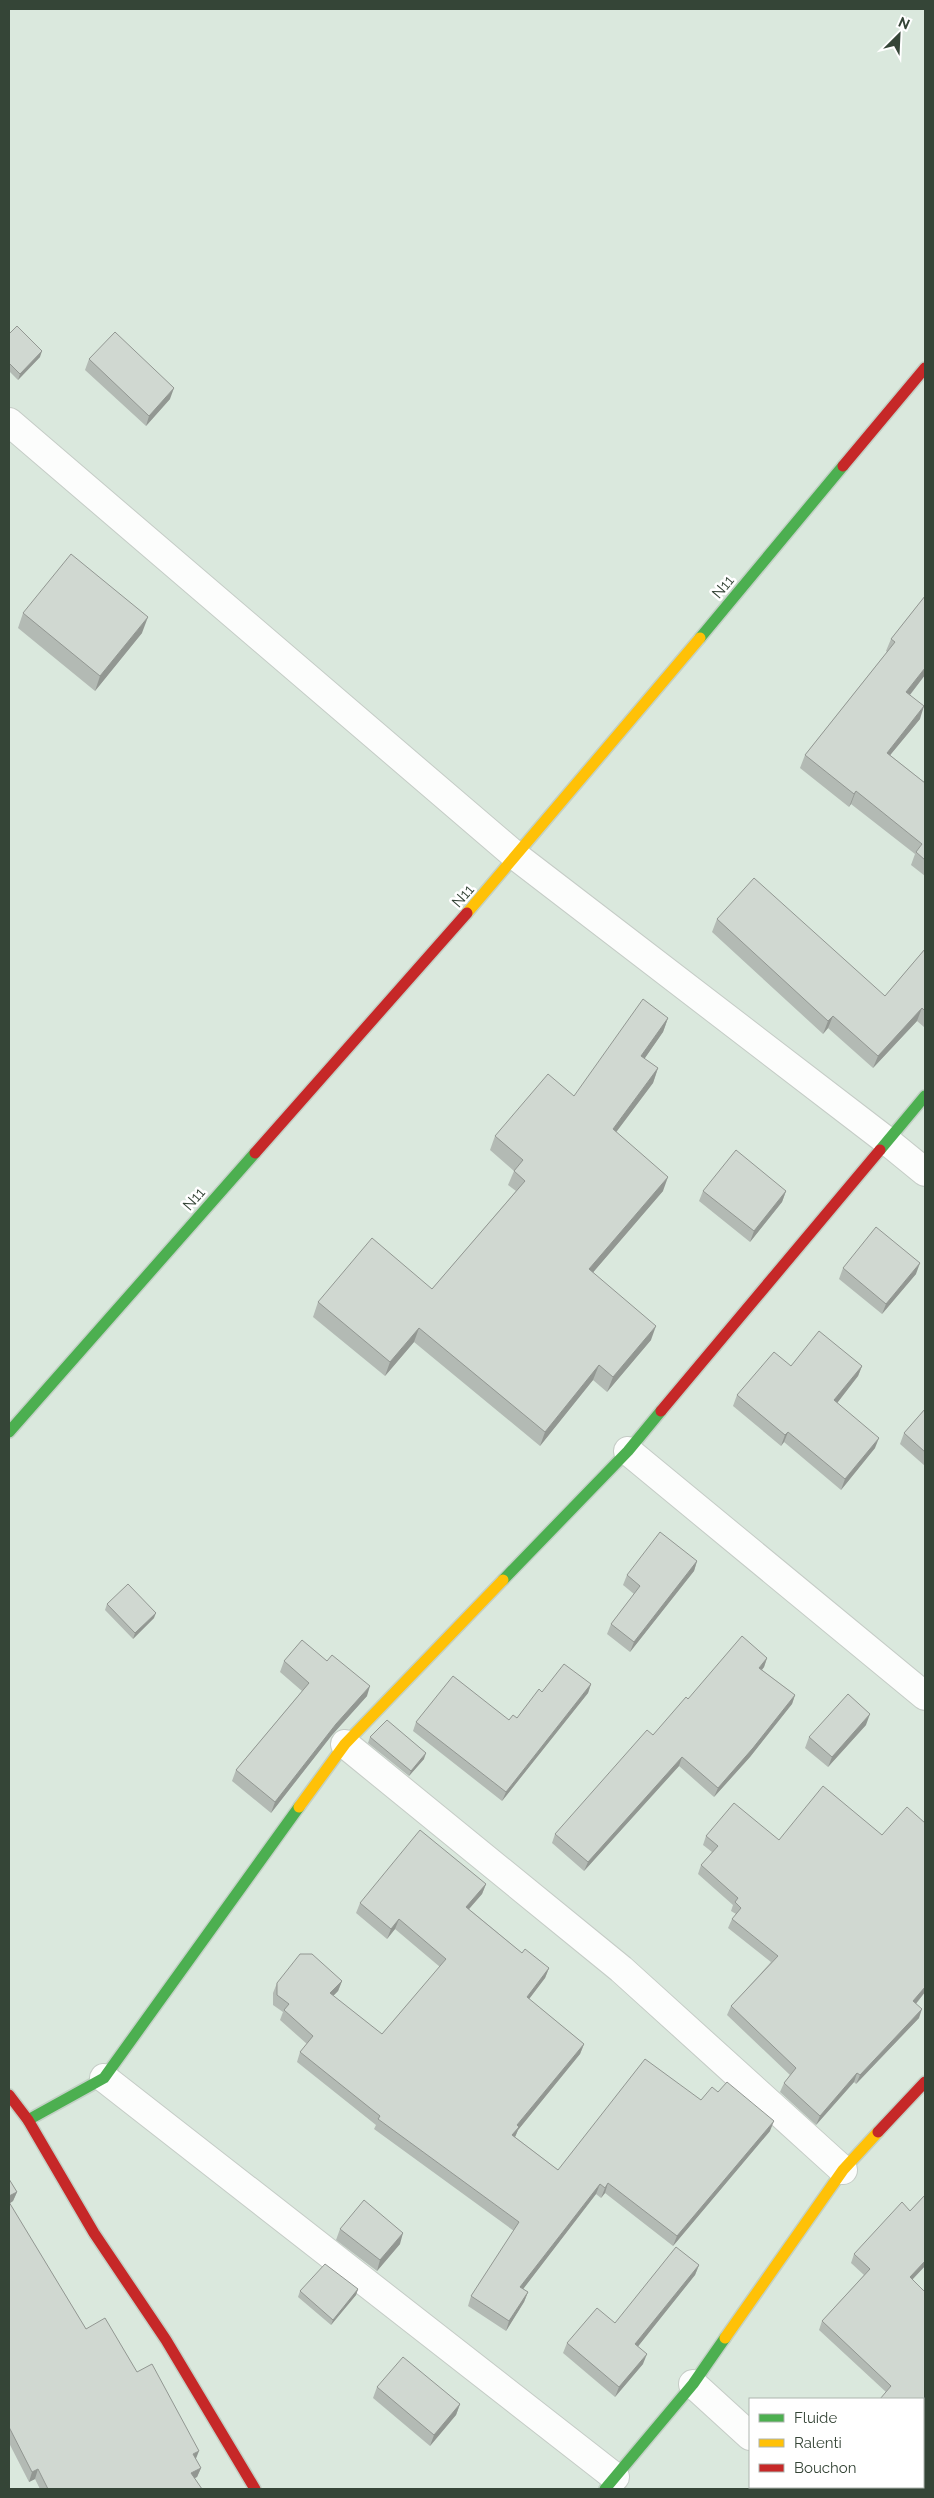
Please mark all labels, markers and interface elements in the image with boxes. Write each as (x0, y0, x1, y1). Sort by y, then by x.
north arrow (874, 10, 924, 60)
text: N (896, 14, 912, 33)
street label: N11 (708, 571, 738, 602)
street label: N11 (448, 880, 478, 911)
street label: N11 (179, 1183, 209, 1214)
legend (749, 2398, 924, 2488)
text: Fluide (794, 2409, 837, 2427)
text: Ralenti (794, 2434, 842, 2452)
text: Bouchon (794, 2459, 856, 2477)

